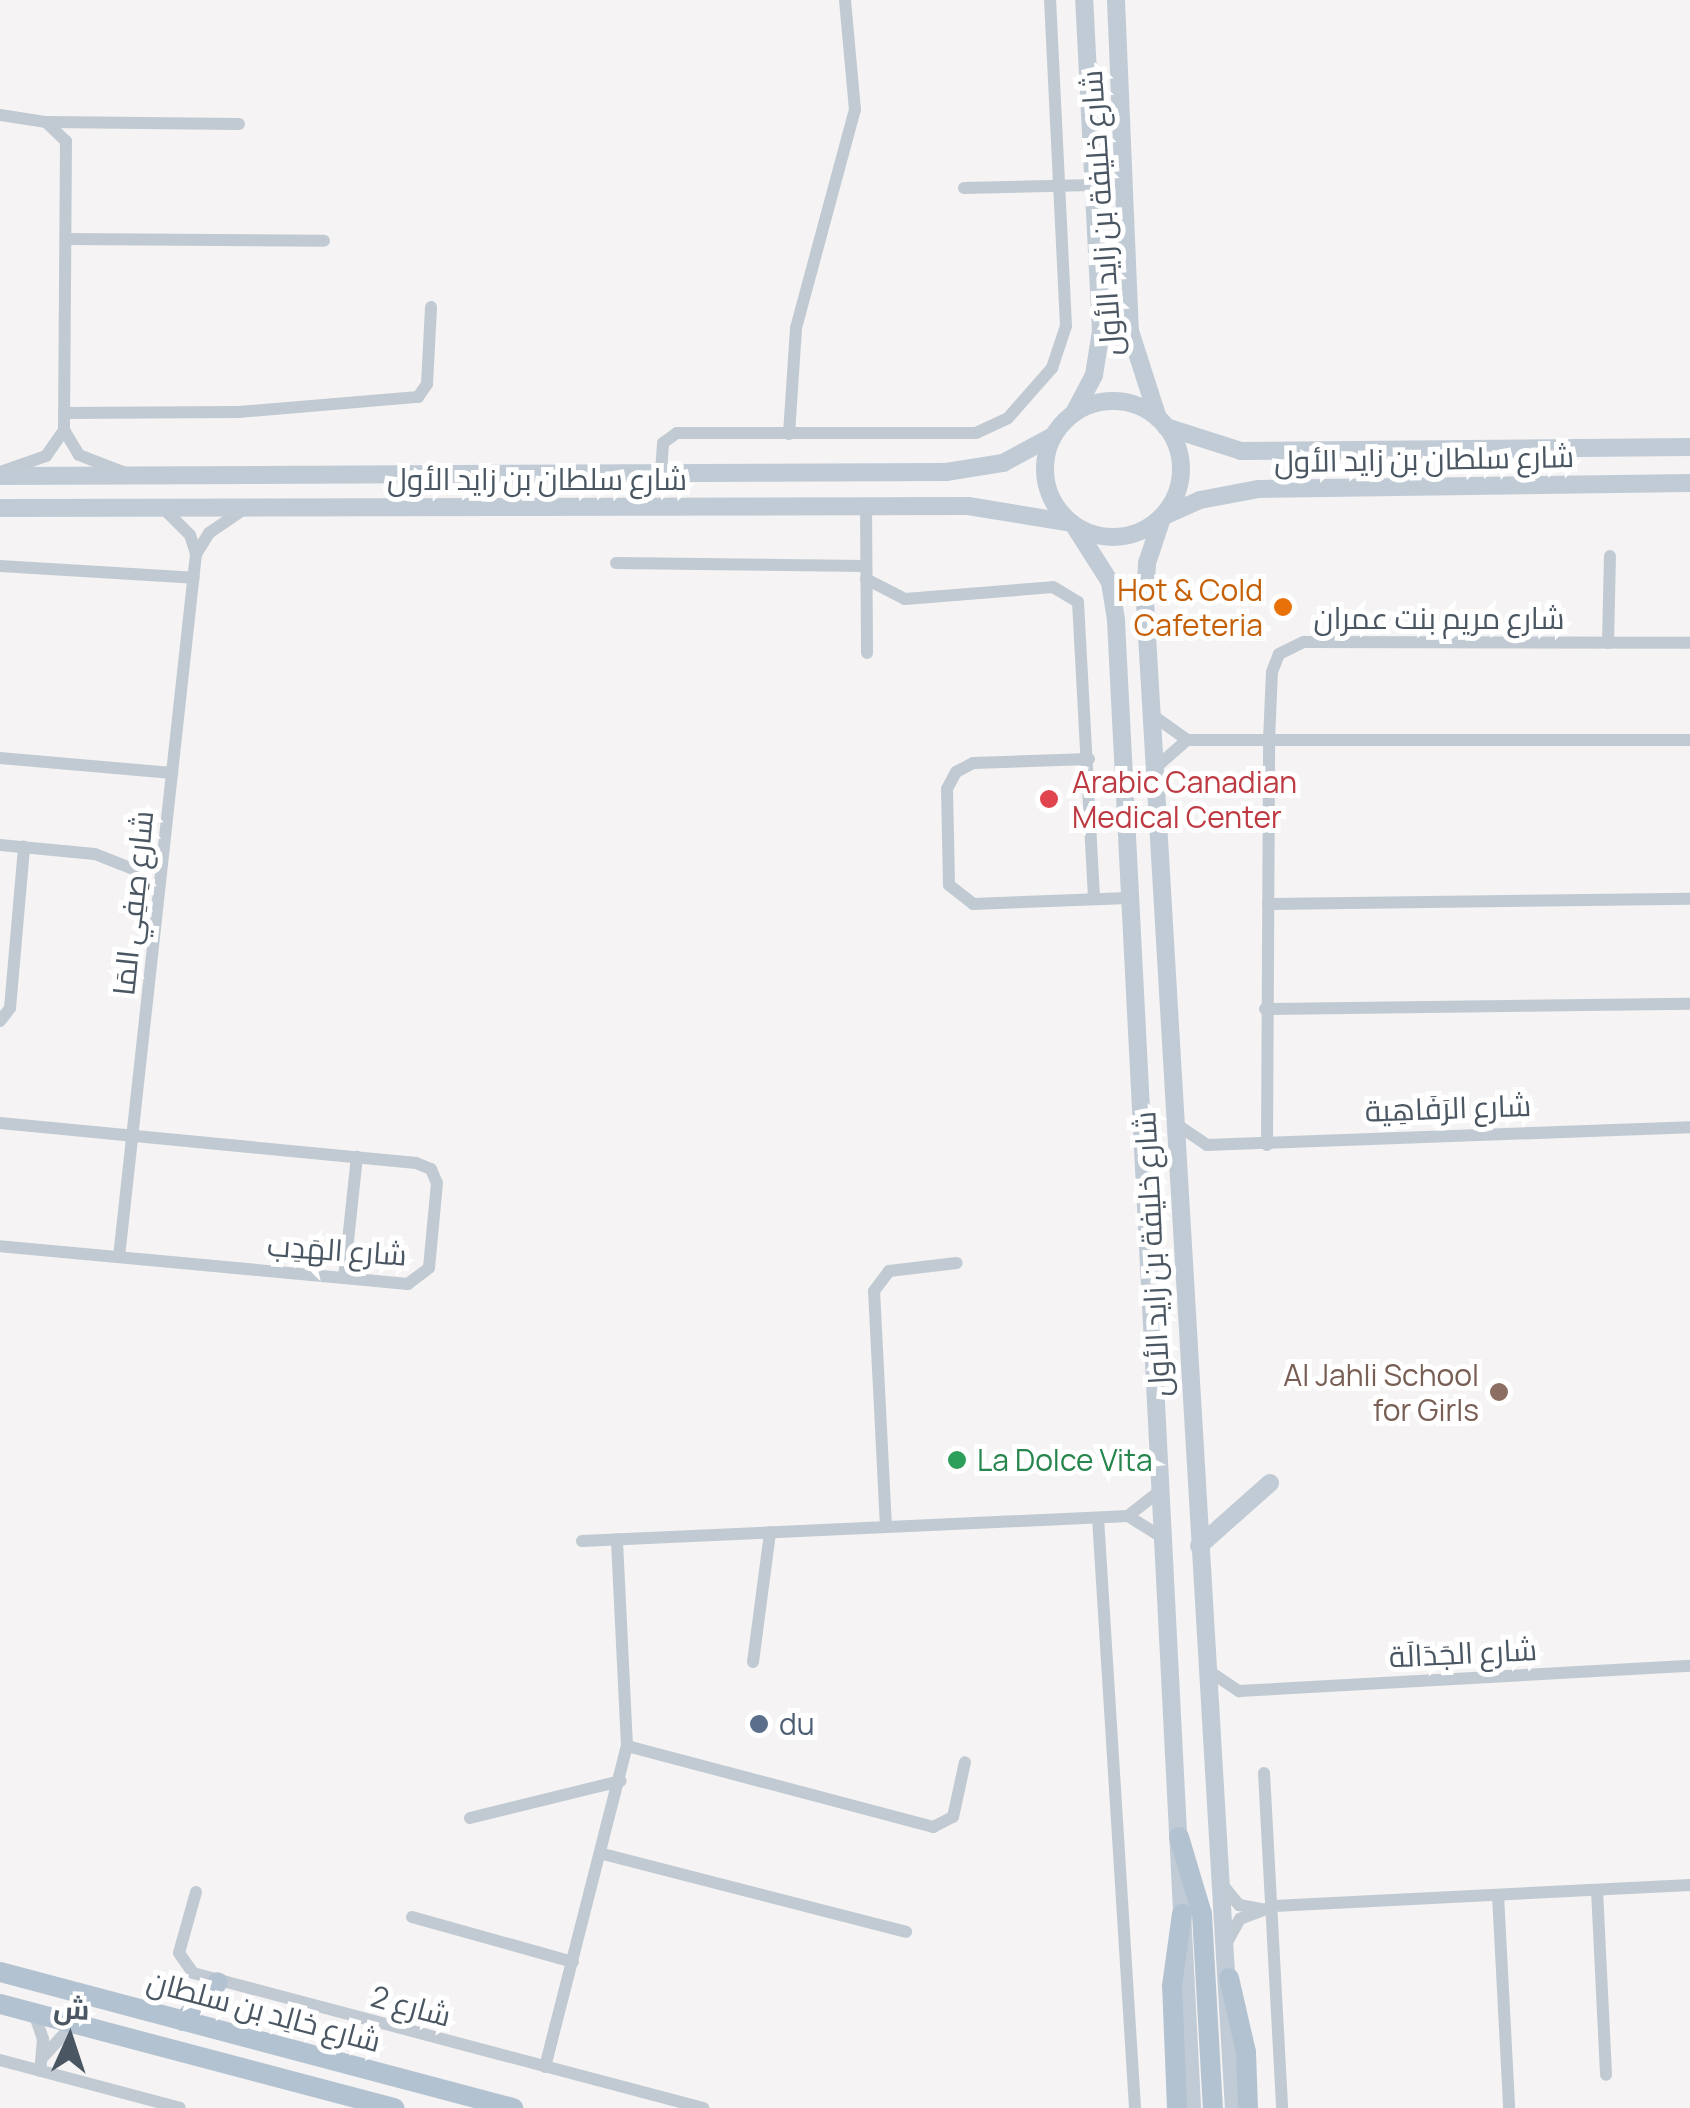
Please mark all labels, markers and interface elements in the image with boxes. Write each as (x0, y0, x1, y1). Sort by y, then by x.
street label: شارع خليفة بن زايد الأول (1073, 69, 1129, 357)
street label: شارع سلطان بن زايد الأول (1274, 438, 1574, 480)
street label: شارع سلطان بن زايد الأول (387, 461, 687, 497)
place label: Hot & Cold Cafeteria (1117, 572, 1263, 642)
marker: Hot & Cold Cafeteria (1272, 596, 1294, 618)
street label: شارع مريم بنت عمران (1314, 600, 1564, 636)
place label: Arabic Canadian Medical Center (1072, 764, 1297, 834)
marker: Arabic Canadian Medical Center (1036, 786, 1062, 812)
street label: شارع صِفِي المَا (105, 809, 161, 997)
street label: شارع الرَفَاهِية (1364, 1087, 1532, 1129)
street label: شارع خليفة بن زايد الأول (1127, 1110, 1177, 1398)
street label: شارع الهَدِب (266, 1227, 408, 1273)
place label: Al Jahli School for Girls (1283, 1357, 1479, 1428)
marker: Al Jahli School for Girls (1488, 1381, 1510, 1403)
place label: La Dolce Vita (977, 1442, 1153, 1478)
marker: La Dolce Vita (946, 1449, 968, 1471)
street label: شارع الجَدَالَة (1388, 1631, 1538, 1675)
place label: du (779, 1706, 815, 1742)
marker: du (748, 1713, 770, 1735)
street label: شارع خالِد بن سلطان (143, 1963, 385, 2059)
street label: شارع 2 (367, 1978, 455, 2034)
north arrow (20, 1988, 120, 2088)
text: ش (53, 1988, 91, 2028)

